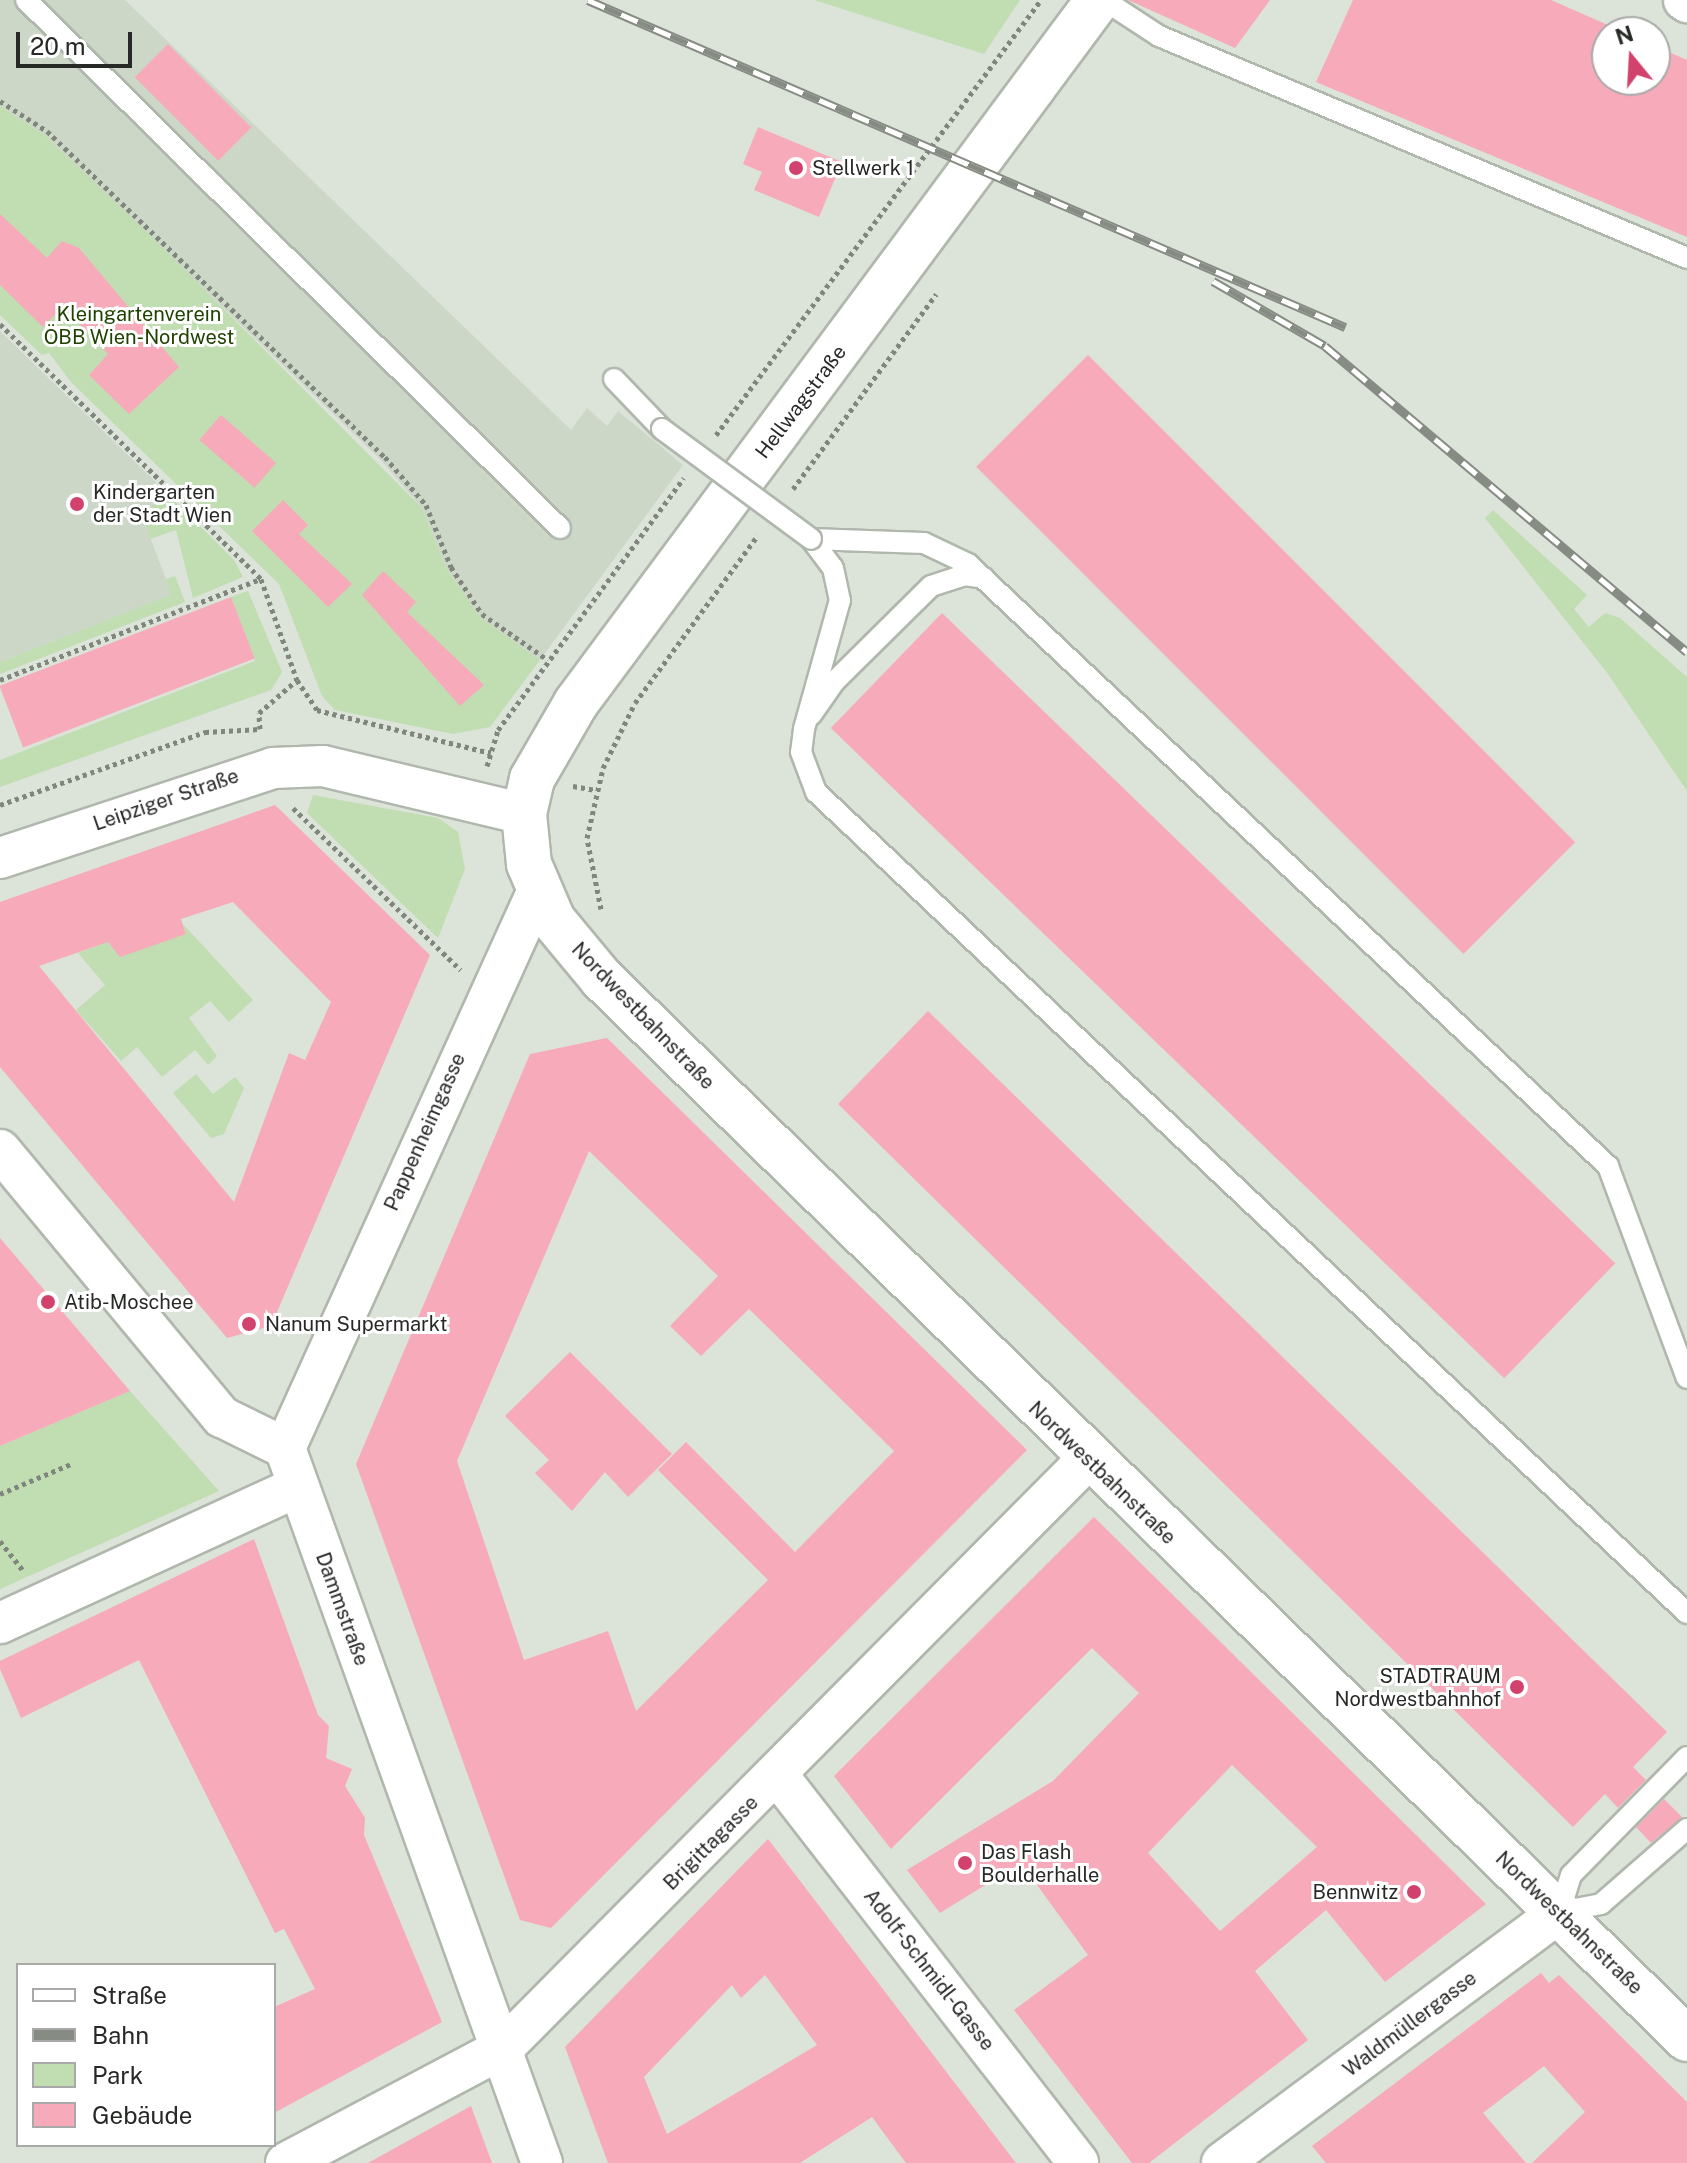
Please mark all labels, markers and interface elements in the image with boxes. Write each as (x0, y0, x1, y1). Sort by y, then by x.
scale bar (20, 16, 136, 66)
north arrow (1591, 16, 1671, 96)
text: N (1612, 20, 1636, 50)
text: 20 m (30, 32, 86, 60)
place label: Stellwerk 1 (812, 156, 914, 180)
marker: Stellwerk 1 (787, 159, 805, 177)
park label: Kleingartenverein ÖBB Wien-Nordwest (43, 302, 235, 349)
street label: Hellwagstraße (751, 341, 851, 463)
place label: Kindergarten der Stadt Wien (93, 480, 232, 527)
marker: Kindergarten der Stadt Wien (68, 495, 86, 513)
street label: Leipziger Straße (90, 764, 242, 836)
street label: Nordwestbahnstraße (567, 937, 719, 1095)
street label: Pappenheimgasse (379, 1049, 471, 1215)
place label: Atib-Moschee (64, 1290, 194, 1314)
marker: Atib-Moschee (39, 1293, 57, 1311)
place label: Nanum Supermarkt (265, 1312, 448, 1336)
marker: Nanum Supermarkt (240, 1315, 258, 1333)
street label: Nordwestbahnstraße (1023, 1397, 1181, 1549)
street label: Dammstraße (310, 1549, 374, 1669)
place label: STADTRAUM Nordwestbahnhof (1335, 1664, 1501, 1711)
marker: STADTRAUM Nordwestbahnhof (1508, 1678, 1526, 1696)
street label: Brigittagasse (659, 1791, 763, 1895)
place label: Das Flash Boulderhalle (981, 1840, 1099, 1887)
street label: Nordwestbahnstraße (1490, 1847, 1648, 1999)
marker: Das Flash Boulderhalle (956, 1854, 974, 1872)
place label: Bennwitz (1313, 1880, 1398, 1904)
marker: Bennwitz (1405, 1883, 1423, 1901)
street label: Adolf-Schmidl-Gasse (859, 1885, 999, 2055)
legend (16, 1963, 276, 2147)
street label: Waldmüllergasse (1339, 1966, 1481, 2082)
text: Straße (92, 1981, 167, 2009)
text: Bahn (92, 2021, 149, 2049)
text: Park (92, 2061, 143, 2089)
text: Gebäude (92, 2101, 192, 2129)

